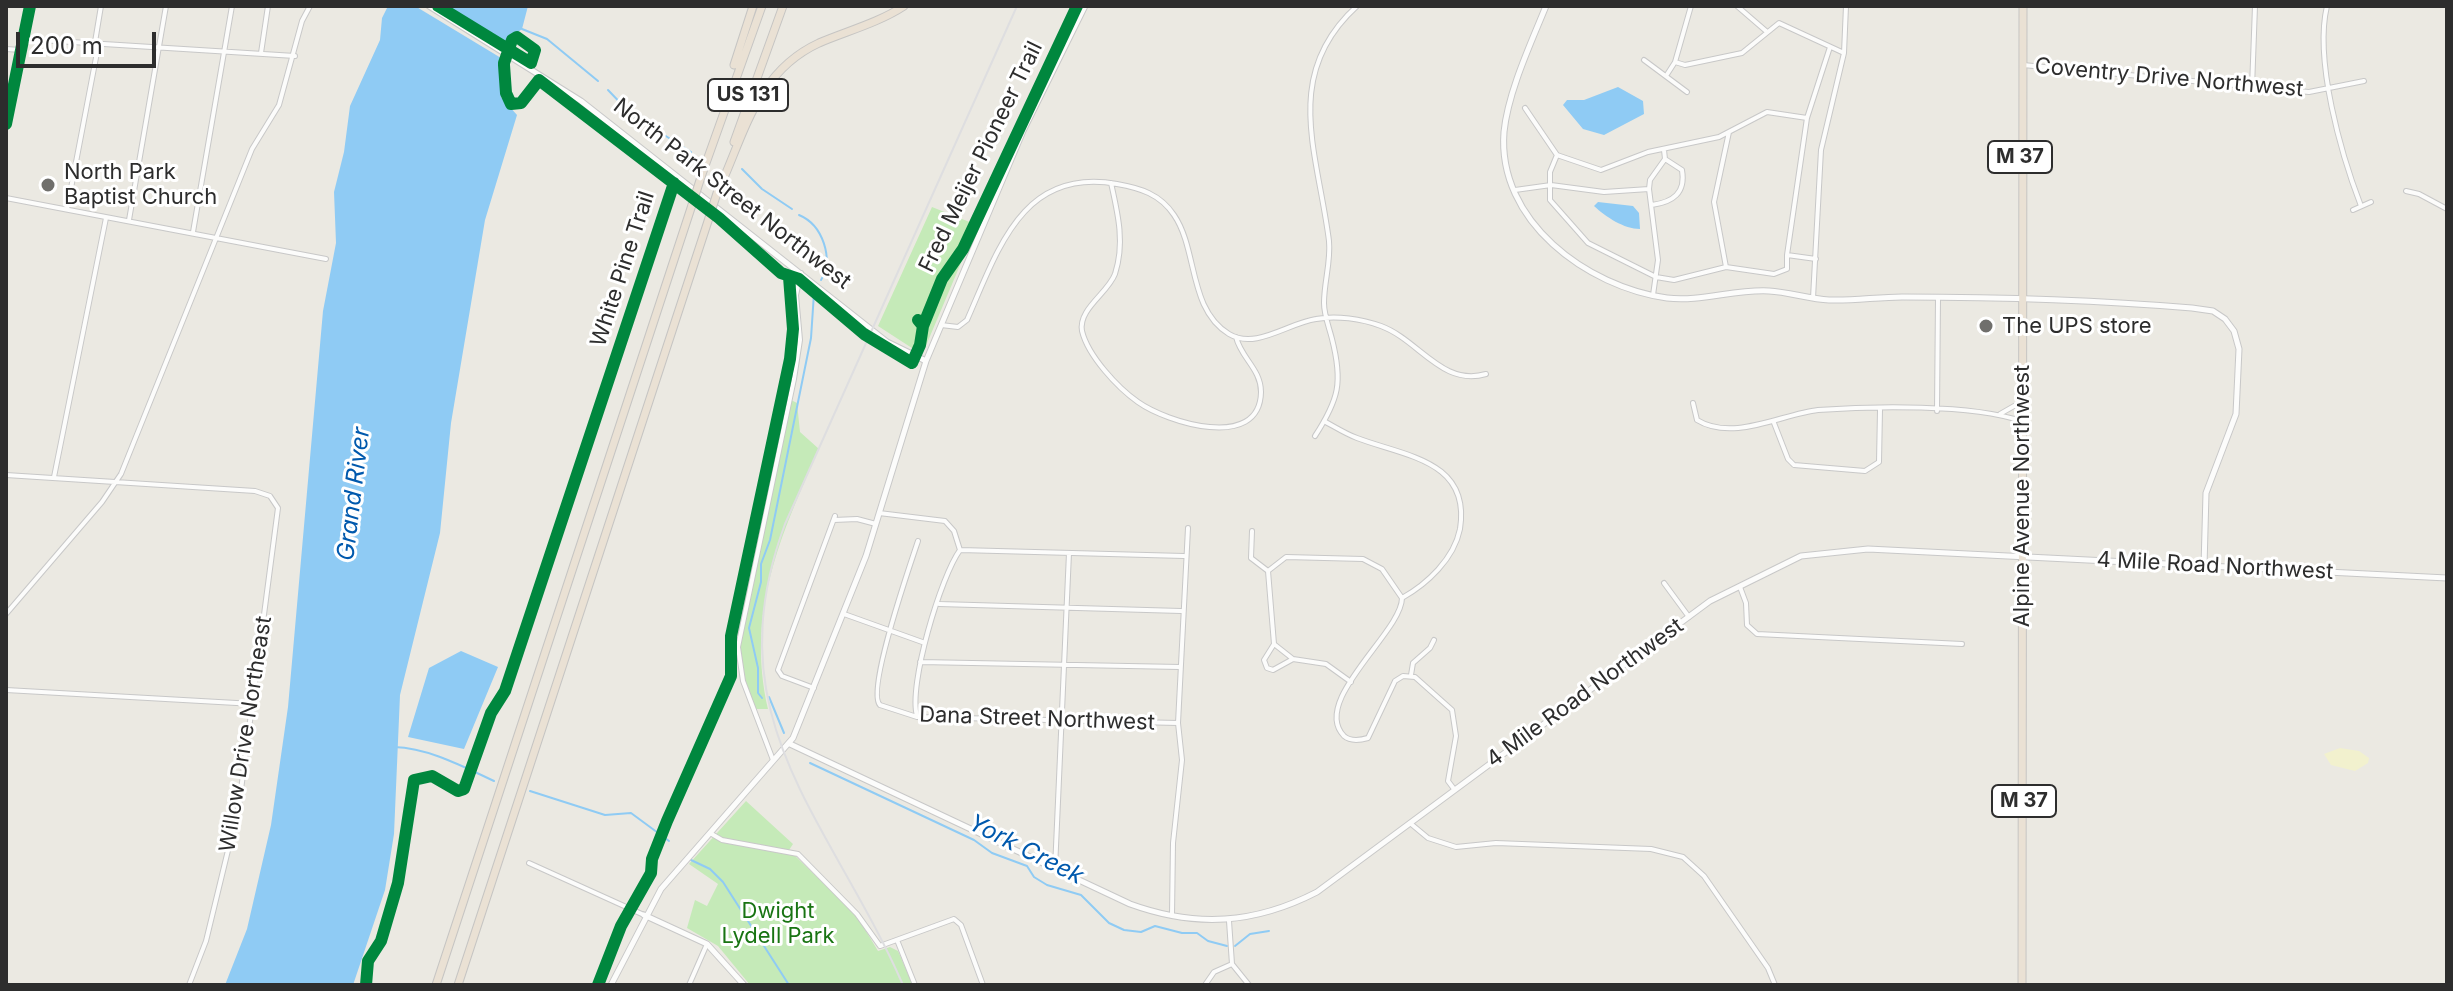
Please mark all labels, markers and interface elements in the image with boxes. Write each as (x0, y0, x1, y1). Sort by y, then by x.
scale bar (20, 16, 160, 66)
text: 200 m (30, 31, 103, 60)
street label: Fred Meijer Pioneer Trail (914, 37, 1048, 277)
street label: Coventry Drive Northwest (2034, 53, 2304, 103)
road number: US 131 (708, 79, 788, 111)
street label: North Park Street Northwest (608, 93, 856, 295)
road number: M 37 (1988, 141, 2052, 173)
place label: North Park Baptist Church (64, 159, 217, 210)
marker: North Park Baptist Church (39, 176, 57, 194)
street label: White Pine Trail (585, 188, 661, 350)
place label: The UPS store (2002, 313, 2151, 339)
marker: The UPS store (1977, 317, 1995, 335)
street label: Alpine Avenue Northwest (2009, 365, 2035, 627)
water label: Grand River (332, 426, 376, 562)
street label: 4 Mile Road Northwest (2096, 547, 2334, 585)
street label: 4 Mile Road Northwest (1481, 613, 1689, 773)
street label: Willow Drive Northeast (214, 614, 278, 854)
street label: Dana Street Northwest (919, 702, 1155, 736)
road number: M 37 (1992, 785, 2056, 817)
water label: York Creek (964, 809, 1088, 891)
park label: Dwight Lydell Park (721, 898, 835, 950)

